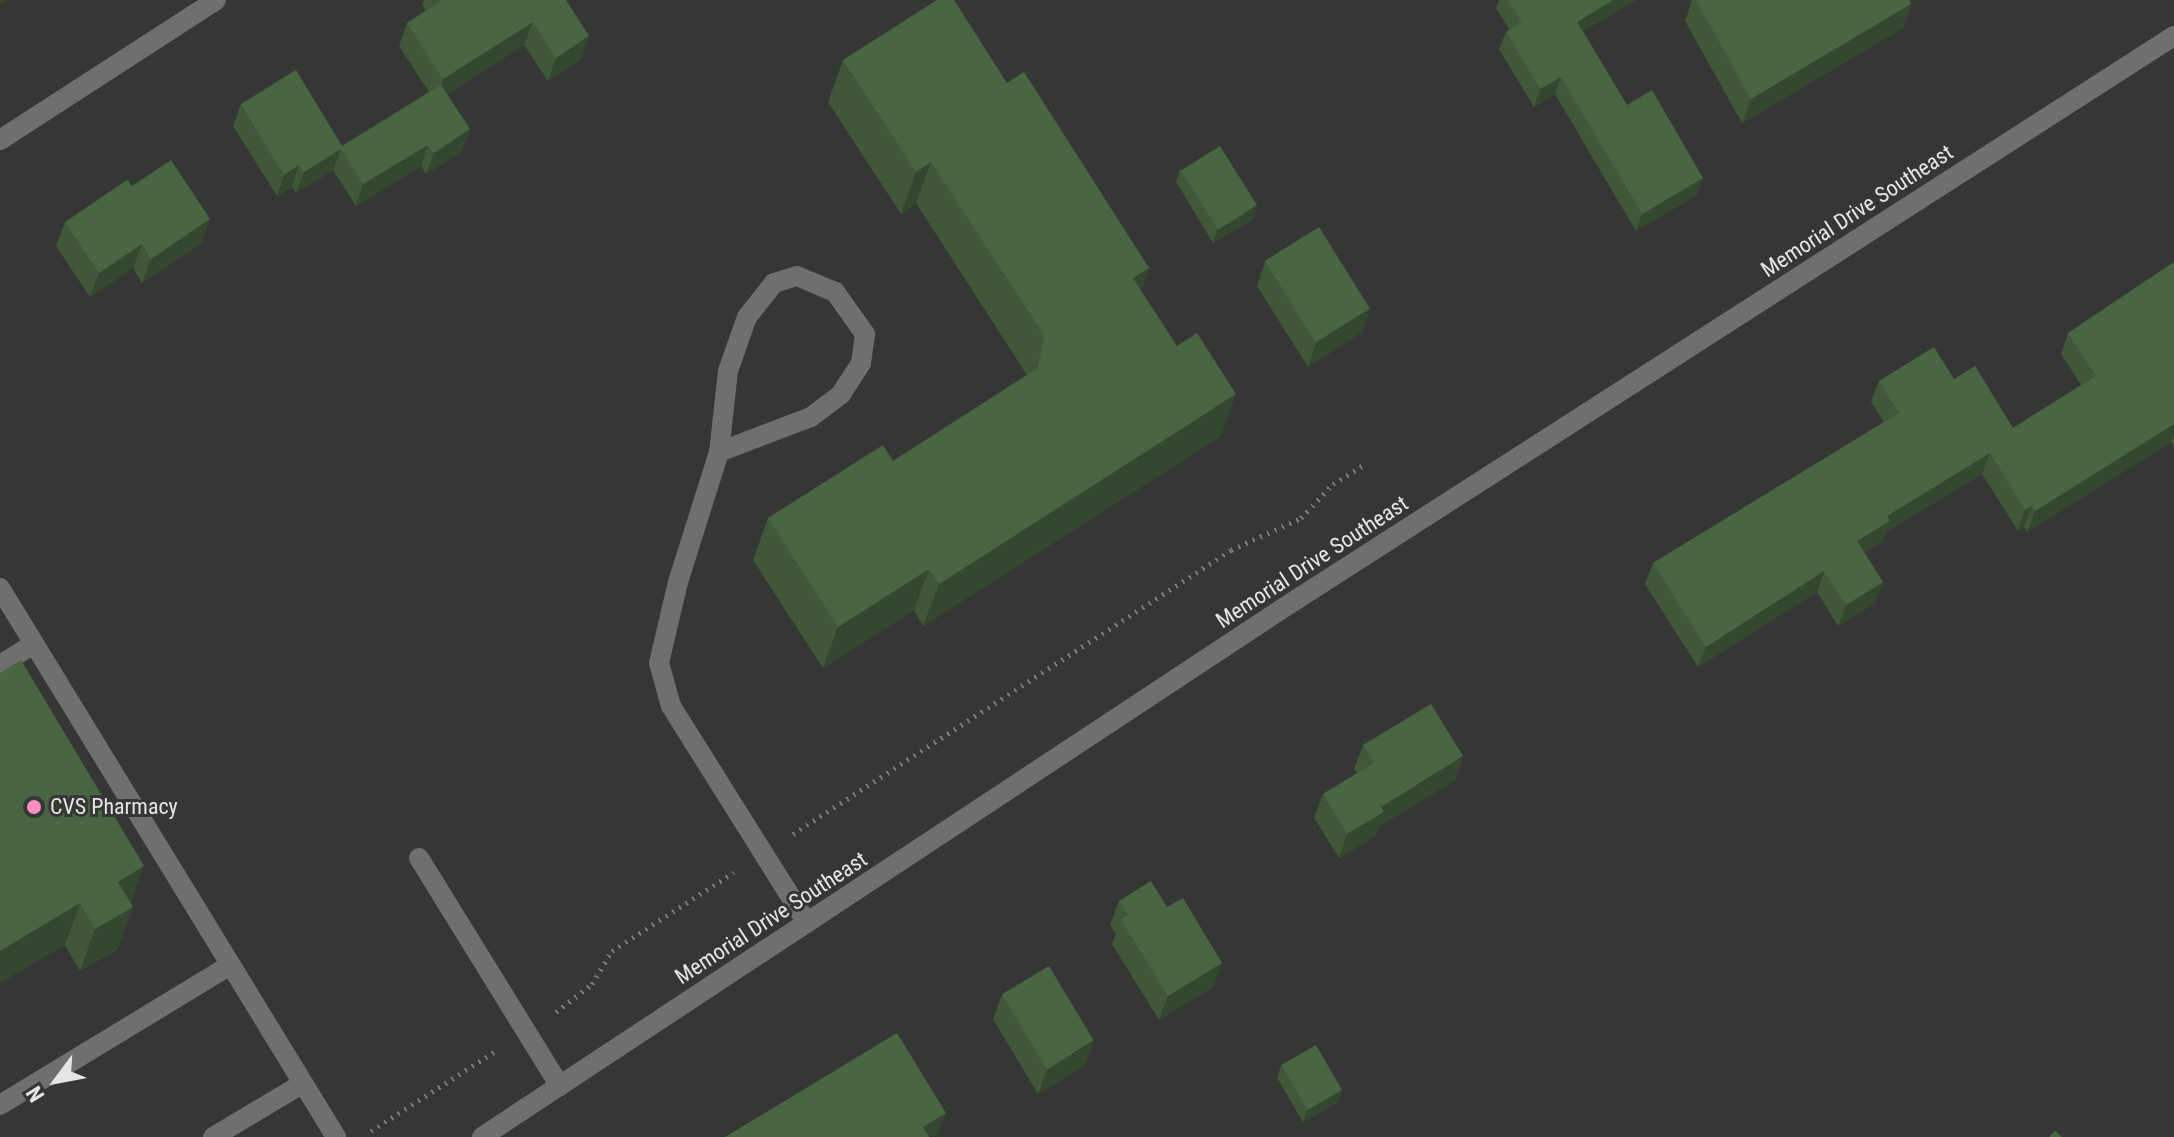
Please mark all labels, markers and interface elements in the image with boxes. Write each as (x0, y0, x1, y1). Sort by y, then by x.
street label: Memorial Drive Southeast (1756, 139, 1958, 283)
street label: Memorial Drive Southeast (1211, 490, 1413, 634)
place label: CVS Pharmacy (50, 794, 178, 820)
marker: CVS Pharmacy (25, 798, 43, 816)
street label: Memorial Drive Southeast (670, 846, 872, 990)
north arrow (16, 1041, 96, 1121)
text: N (21, 1082, 49, 1106)

